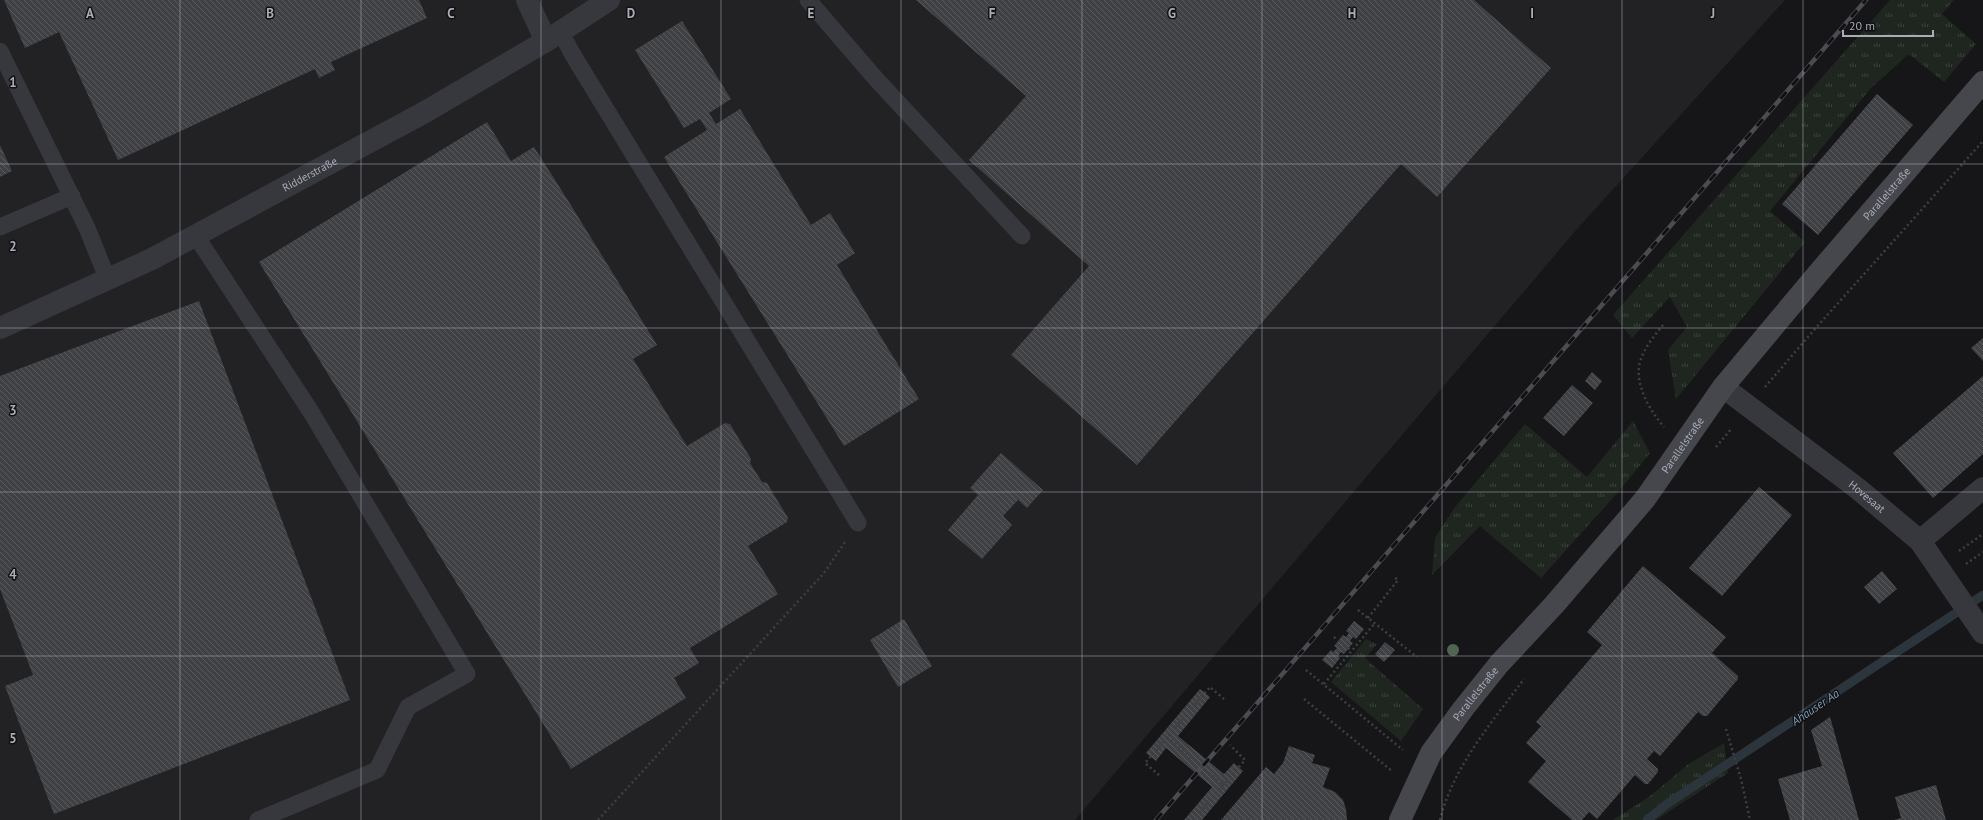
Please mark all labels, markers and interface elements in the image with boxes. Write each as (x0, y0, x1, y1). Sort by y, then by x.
text: A (86, 5, 94, 22)
text: B (266, 5, 274, 22)
text: C (447, 5, 455, 22)
text: D (627, 5, 635, 22)
text: E (808, 5, 815, 22)
text: F (989, 5, 996, 22)
text: G (1168, 5, 1176, 22)
text: H (1348, 5, 1356, 22)
text: I (1530, 5, 1534, 22)
text: J (1710, 5, 1715, 22)
scale bar (1843, 12, 1933, 38)
text: 20 m (1849, 18, 1875, 33)
text: 1 (9, 74, 17, 91)
street label: Ridderstraße (280, 153, 340, 195)
street label: Parallelstraße (1860, 164, 1914, 223)
text: 2 (9, 238, 17, 255)
text: 3 (9, 402, 17, 419)
street label: Parallelstraße (1658, 414, 1707, 476)
street label: Hovesaat (1846, 477, 1888, 516)
text: 4 (9, 566, 17, 583)
street label: Parallelstraße (1450, 663, 1501, 724)
water label: Ahauser Aa (1787, 685, 1842, 729)
text: 5 (9, 730, 17, 747)

